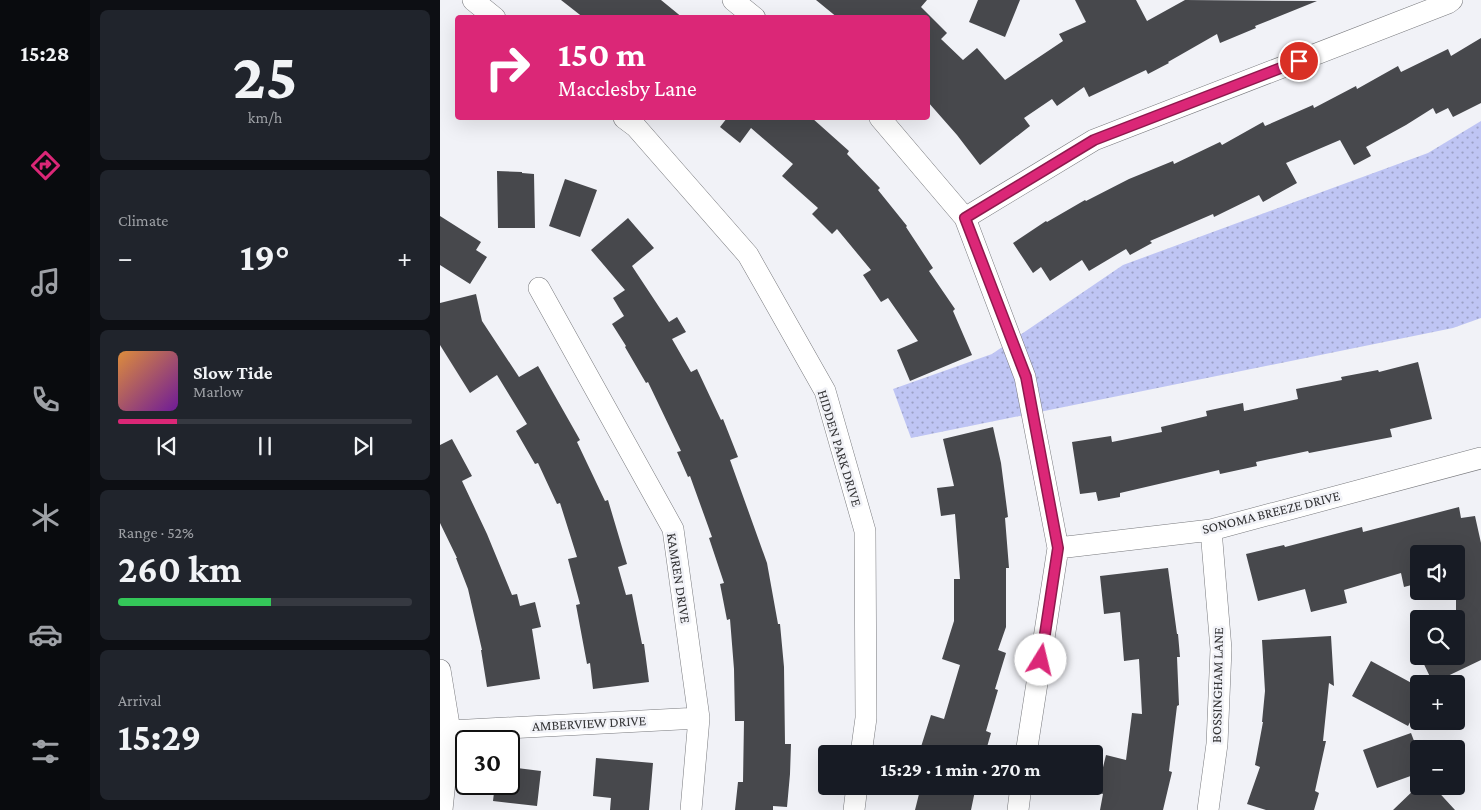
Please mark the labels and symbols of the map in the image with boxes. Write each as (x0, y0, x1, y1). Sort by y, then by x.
pin (1278, 40, 1320, 82)
street label: HIDDEN PARK DRIVE (815, 388, 866, 509)
street label: SONOMA BREEZE DRIVE (1200, 487, 1342, 537)
street label: KAMREN DRIVE (664, 532, 694, 625)
street label: BOSSINGHAM LANE (1208, 627, 1226, 743)
position arrow (1014, 633, 1066, 685)
street label: AMBERVIEW DRIVE (531, 712, 647, 734)
speed limit sign: 30 (455, 730, 520, 795)

